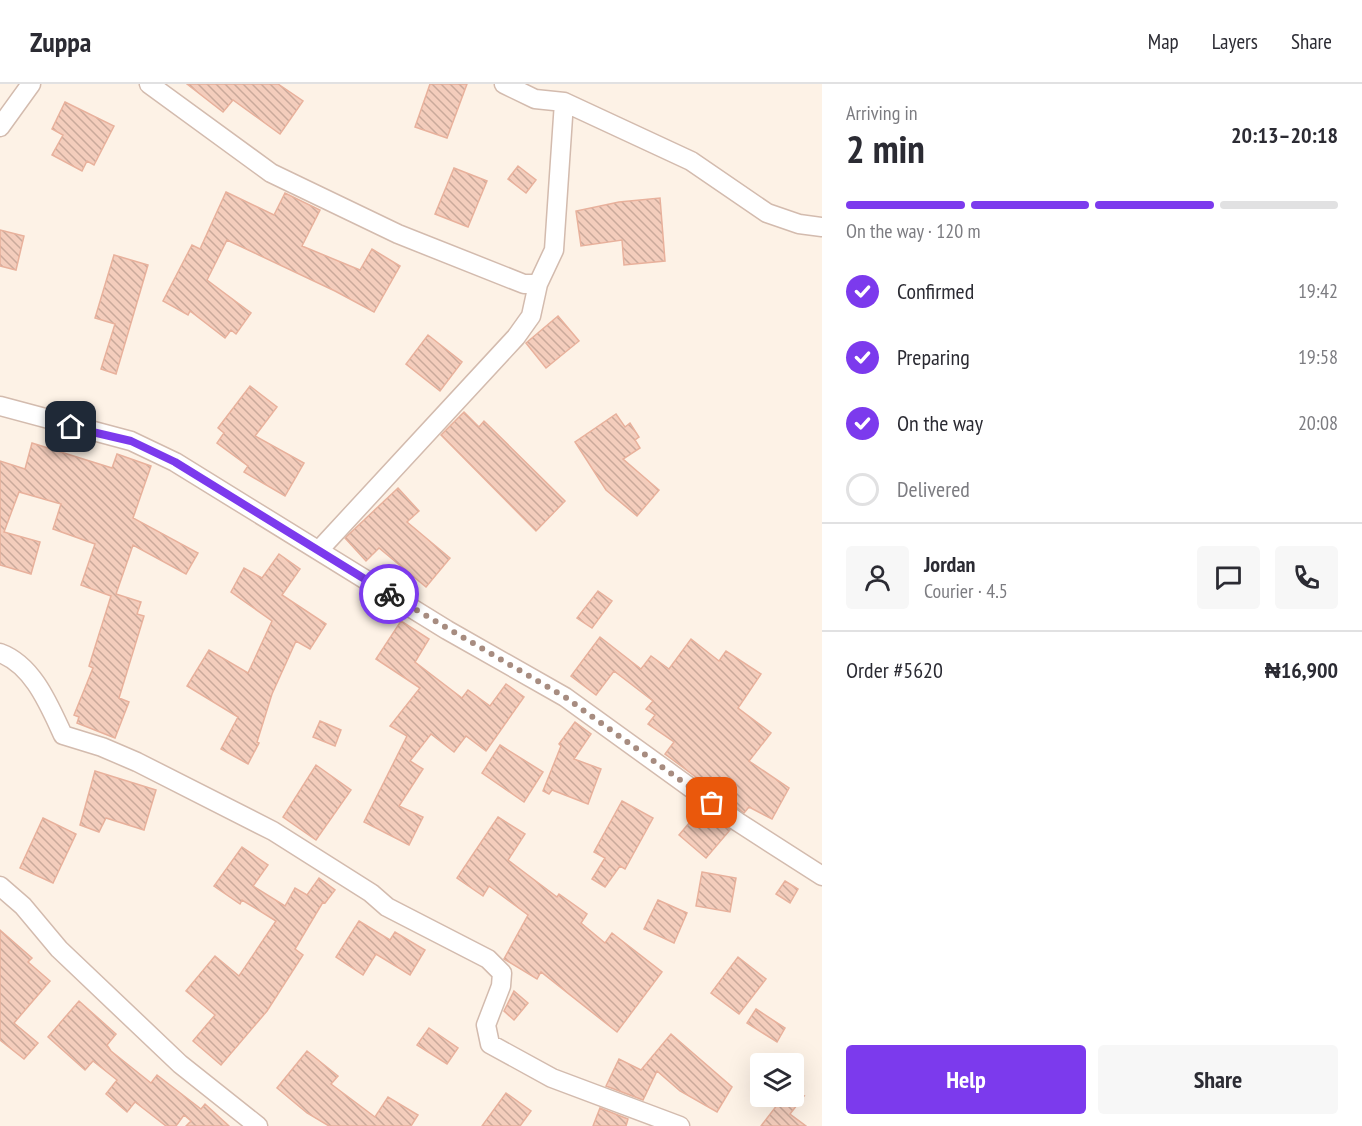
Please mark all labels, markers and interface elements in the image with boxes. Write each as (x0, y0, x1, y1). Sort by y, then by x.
text: Zuppa (30, 23, 91, 60)
text: Map (1148, 28, 1179, 55)
text: Layers (1212, 28, 1258, 55)
text: Share (1291, 28, 1332, 55)
text: Arriving in (846, 100, 918, 126)
text: 20:13–20:18 (1231, 121, 1338, 149)
text: 2 min (846, 123, 925, 174)
text: On the way · 120 m (846, 218, 981, 244)
icon: check (846, 275, 879, 308)
text: Confirmed (897, 277, 974, 305)
text: 19:42 (1298, 278, 1338, 304)
icon: check (846, 341, 879, 374)
text: Preparing (897, 343, 970, 371)
text: 19:58 (1298, 344, 1338, 370)
pin (45, 401, 96, 452)
icon: check (846, 407, 879, 440)
text: On the way (897, 409, 983, 437)
icon: home (54, 410, 87, 443)
text: 20:08 (1298, 410, 1338, 436)
text: Delivered (897, 475, 970, 503)
button: person (846, 546, 909, 609)
button: chat (1197, 546, 1260, 609)
button: phone (1275, 546, 1338, 609)
text: Jordan (924, 550, 975, 578)
courier (359, 564, 419, 624)
icon: bike (373, 578, 406, 611)
text: Courier · 4.5 (924, 578, 1008, 604)
text: Order #5620 (846, 656, 943, 684)
text: ₦16,900 (1265, 656, 1338, 684)
pin (686, 777, 737, 828)
icon: bag (695, 786, 728, 819)
button: Help (846, 1045, 1086, 1114)
button: Share (1098, 1045, 1338, 1114)
map controls (750, 1053, 804, 1107)
button: layers (750, 1053, 804, 1107)

